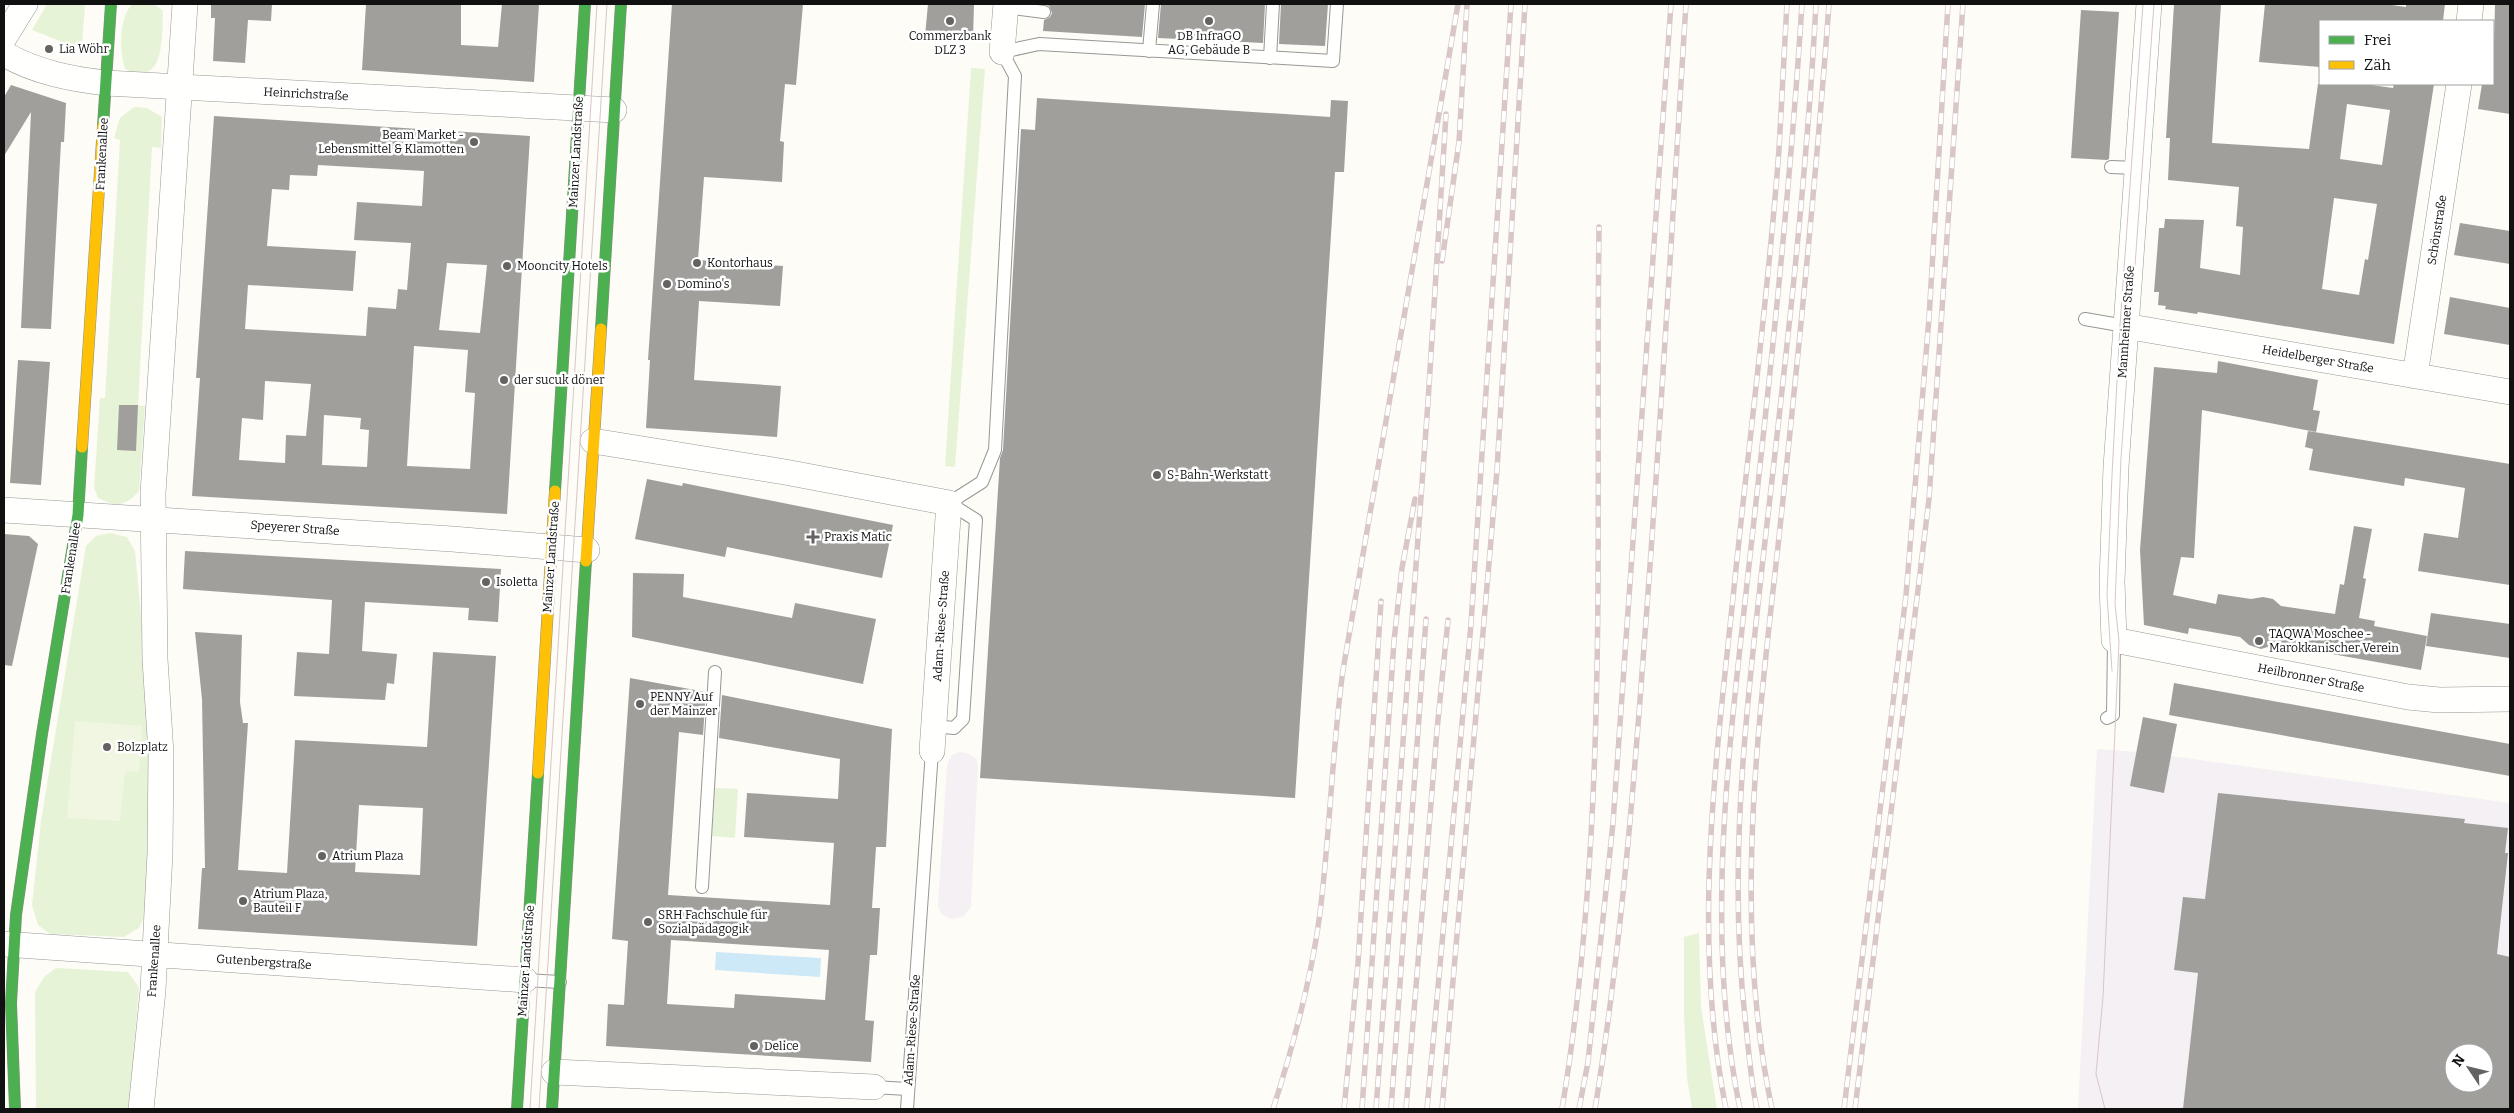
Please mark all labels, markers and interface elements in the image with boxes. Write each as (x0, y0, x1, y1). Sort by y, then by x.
marker: Commerzbank DLZ 3 (944, 15, 956, 27)
marker: DB InfraGO AG, Gebäude B (1203, 15, 1215, 27)
legend (2319, 20, 2494, 85)
place label: Commerzbank DLZ 3 (909, 29, 992, 57)
place label: DB InfraGO AG, Gebäude B (1168, 29, 1250, 57)
text: Frei (2364, 31, 2392, 49)
place label: Lia Wöhr (59, 42, 110, 56)
marker: Lia Wöhr (43, 43, 55, 55)
text: Zäh (2364, 56, 2391, 74)
street label: Heinrichstraße (263, 85, 349, 103)
street label: Mainzer Landstraße (566, 96, 586, 208)
street label: Frankenallee (93, 117, 111, 191)
place label: Beam Market - Lebensmittel & Klamotten (318, 128, 464, 156)
marker: Beam Market - Lebensmittel & Klamotten (468, 136, 480, 148)
street label: Schönstraße (2425, 194, 2449, 266)
place label: Kontorhaus (707, 256, 773, 270)
marker: Kontorhaus (691, 257, 703, 269)
place label: Mooncity Hotels (517, 259, 608, 273)
marker: Mooncity Hotels (501, 260, 513, 272)
street label: Mannheimer Straße (2115, 265, 2137, 379)
place label: Domino's (677, 277, 730, 291)
marker: Domino's (661, 278, 673, 290)
street label: Heidelberger Straße (2261, 342, 2375, 376)
place label: der sucuk döner (514, 373, 605, 387)
marker: der sucuk döner (498, 374, 510, 386)
place label: S-Bahn-Werkstatt (1167, 468, 1269, 482)
marker: S-Bahn-Werkstatt (1151, 469, 1163, 481)
street label: Mainzer Landstraße (540, 501, 562, 613)
street label: Speyerer Straße (250, 518, 340, 538)
street label: Frankenallee (58, 521, 84, 595)
marker: Praxis Matic (806, 530, 820, 544)
place label: Praxis Matic (824, 530, 892, 544)
street label: Adam-Riese-Straße (930, 570, 952, 682)
place label: Isoletta (496, 575, 538, 589)
marker: Isoletta (480, 576, 492, 588)
place label: TAQWA Moschee - Marokkanischer Verein (2269, 627, 2399, 655)
marker: TAQWA Moschee - Marokkanischer Verein (2253, 635, 2265, 647)
street label: Heilbronner Straße (2256, 661, 2366, 695)
place label: PENNY Auf der Mainzer (650, 690, 718, 718)
marker: PENNY Auf der Mainzer (634, 698, 646, 710)
place label: Bolzplatz (117, 740, 168, 754)
marker: Bolzplatz (101, 741, 113, 753)
place label: Atrium Plaza (332, 849, 404, 863)
marker: Atrium Plaza (316, 850, 328, 862)
place label: Atrium Plaza, Bauteil F (253, 887, 328, 915)
marker: Atrium Plaza, Bauteil F (237, 895, 249, 907)
street label: Mainzer Landstraße (515, 905, 537, 1017)
place label: SRH Fachschule für Sozialpädagogik (658, 908, 768, 936)
marker: SRH Fachschule für Sozialpädagogik (642, 916, 654, 928)
street label: Frankenallee (144, 924, 164, 998)
street label: Gutenbergstraße (216, 952, 312, 972)
street label: Adam-Riese-Straße (901, 974, 923, 1086)
place label: Delice (764, 1039, 799, 1053)
marker: Delice (748, 1040, 760, 1052)
north arrow (2444, 1043, 2494, 1093)
text: N (2449, 1051, 2469, 1070)

